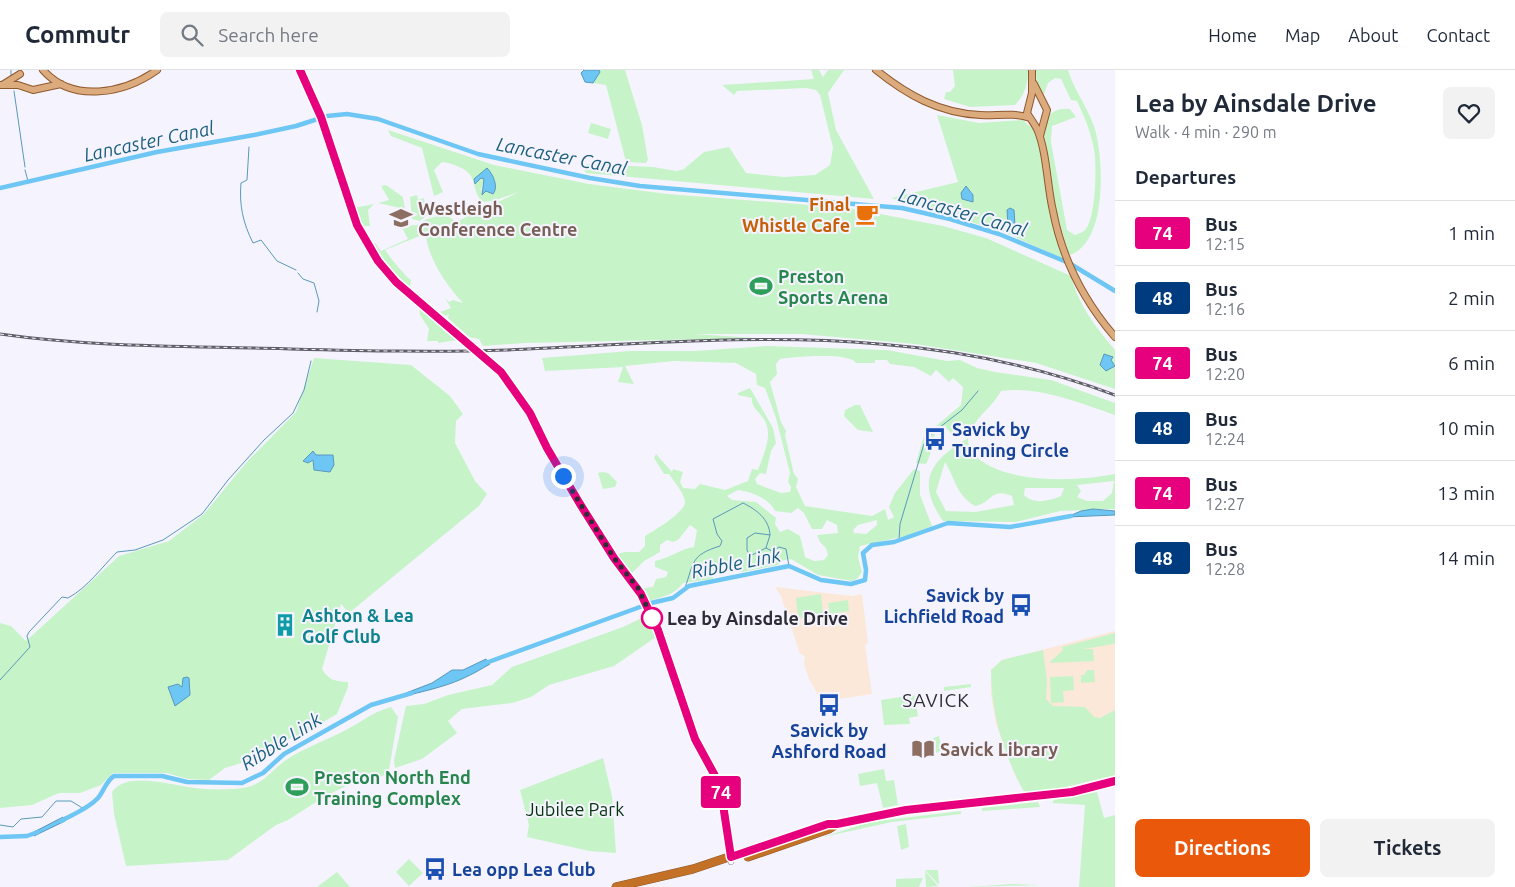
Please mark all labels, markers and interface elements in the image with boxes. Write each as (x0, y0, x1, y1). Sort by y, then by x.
search box (160, 12, 510, 57)
text: Commutr (25, 21, 130, 48)
icon: search (178, 21, 206, 49)
text: Search here (218, 24, 319, 46)
text: Home (1208, 25, 1257, 45)
text: Map (1285, 25, 1320, 45)
text: About (1348, 25, 1398, 45)
text: Contact (1426, 25, 1490, 45)
button: heart (1443, 87, 1495, 139)
text: Lea by Ainsdale Drive (1135, 90, 1377, 117)
water label: Lancaster Canal (82, 116, 217, 166)
text: Walk · 4 min · 290 m (1135, 123, 1277, 141)
water label: Lancaster Canal (495, 133, 630, 180)
text: Departures (1135, 166, 1236, 188)
water label: Lancaster Canal (896, 183, 1031, 241)
place label: Final Whistle Cafe (742, 194, 851, 235)
place label: Westleigh Conference Centre (418, 198, 577, 239)
cafe icon: Final Whistle Cafe (854, 201, 880, 227)
school or university icon: Westleigh Conference Centre (388, 205, 414, 231)
text: Bus (1205, 213, 1238, 235)
text: 1 min (1448, 222, 1495, 244)
text: 74 (1152, 223, 1173, 243)
text: 12:15 (1205, 235, 1245, 253)
place label: Preston Sports Arena (778, 266, 888, 307)
sports icon: Preston Sports Arena (748, 273, 774, 299)
text: Bus (1205, 278, 1238, 300)
text: 2 min (1448, 287, 1495, 309)
text: 48 (1152, 288, 1173, 308)
text: 12:16 (1205, 300, 1245, 318)
text: Bus (1205, 343, 1238, 365)
text: 6 min (1448, 352, 1495, 374)
text: 74 (1152, 353, 1173, 373)
text: 12:20 (1205, 365, 1245, 383)
text: Bus (1205, 408, 1238, 430)
text: 10 min (1437, 417, 1495, 439)
text: 48 (1152, 418, 1173, 438)
place label: Savick by Turning Circle (952, 419, 1069, 460)
bus stop icon: Savick by Turning Circle (922, 426, 948, 452)
text: 12:24 (1205, 430, 1245, 448)
your location (551, 464, 576, 489)
text: Bus (1205, 473, 1238, 495)
text: 13 min (1437, 482, 1495, 504)
text: 74 (1152, 483, 1173, 503)
text: 12:27 (1205, 495, 1245, 513)
text: Bus (1205, 538, 1238, 560)
water label: Ribble Link (689, 543, 783, 582)
text: 14 min (1437, 547, 1495, 569)
text: 48 (1152, 548, 1173, 568)
text: 12:28 (1205, 560, 1245, 578)
place label: Savick by Lichfield Road (884, 585, 1004, 626)
bus stop icon: Savick by Lichfield Road (1008, 592, 1034, 618)
place label: Ashton & Lea Golf Club (302, 605, 414, 646)
marker: Lea by Ainsdale Drive (641, 607, 663, 629)
place label: Lea by Ainsdale Drive (667, 608, 848, 628)
building icon: Ashton & Lea Golf Club (272, 612, 298, 638)
district label: SAVICK (902, 689, 970, 711)
bus stop icon: Savick by Ashford Road (816, 692, 842, 718)
water label: Ribble Link (237, 707, 326, 774)
place label: Savick by Ashford Road (771, 720, 887, 761)
library icon: Savick Library (910, 736, 936, 762)
place label: Savick Library (940, 739, 1058, 759)
place label: Preston North End Training Complex (314, 767, 471, 808)
sports icon: Preston North End Training Complex (284, 774, 310, 800)
line badge: 74 (698, 776, 744, 808)
text: 74 (711, 782, 731, 802)
park label: Jubilee Park (526, 799, 624, 819)
button: Directions (1135, 819, 1310, 877)
button: Tickets (1320, 819, 1495, 877)
bus stop icon: Lea opp Lea Club (422, 856, 448, 882)
place label: Lea opp Lea Club (452, 859, 596, 879)

